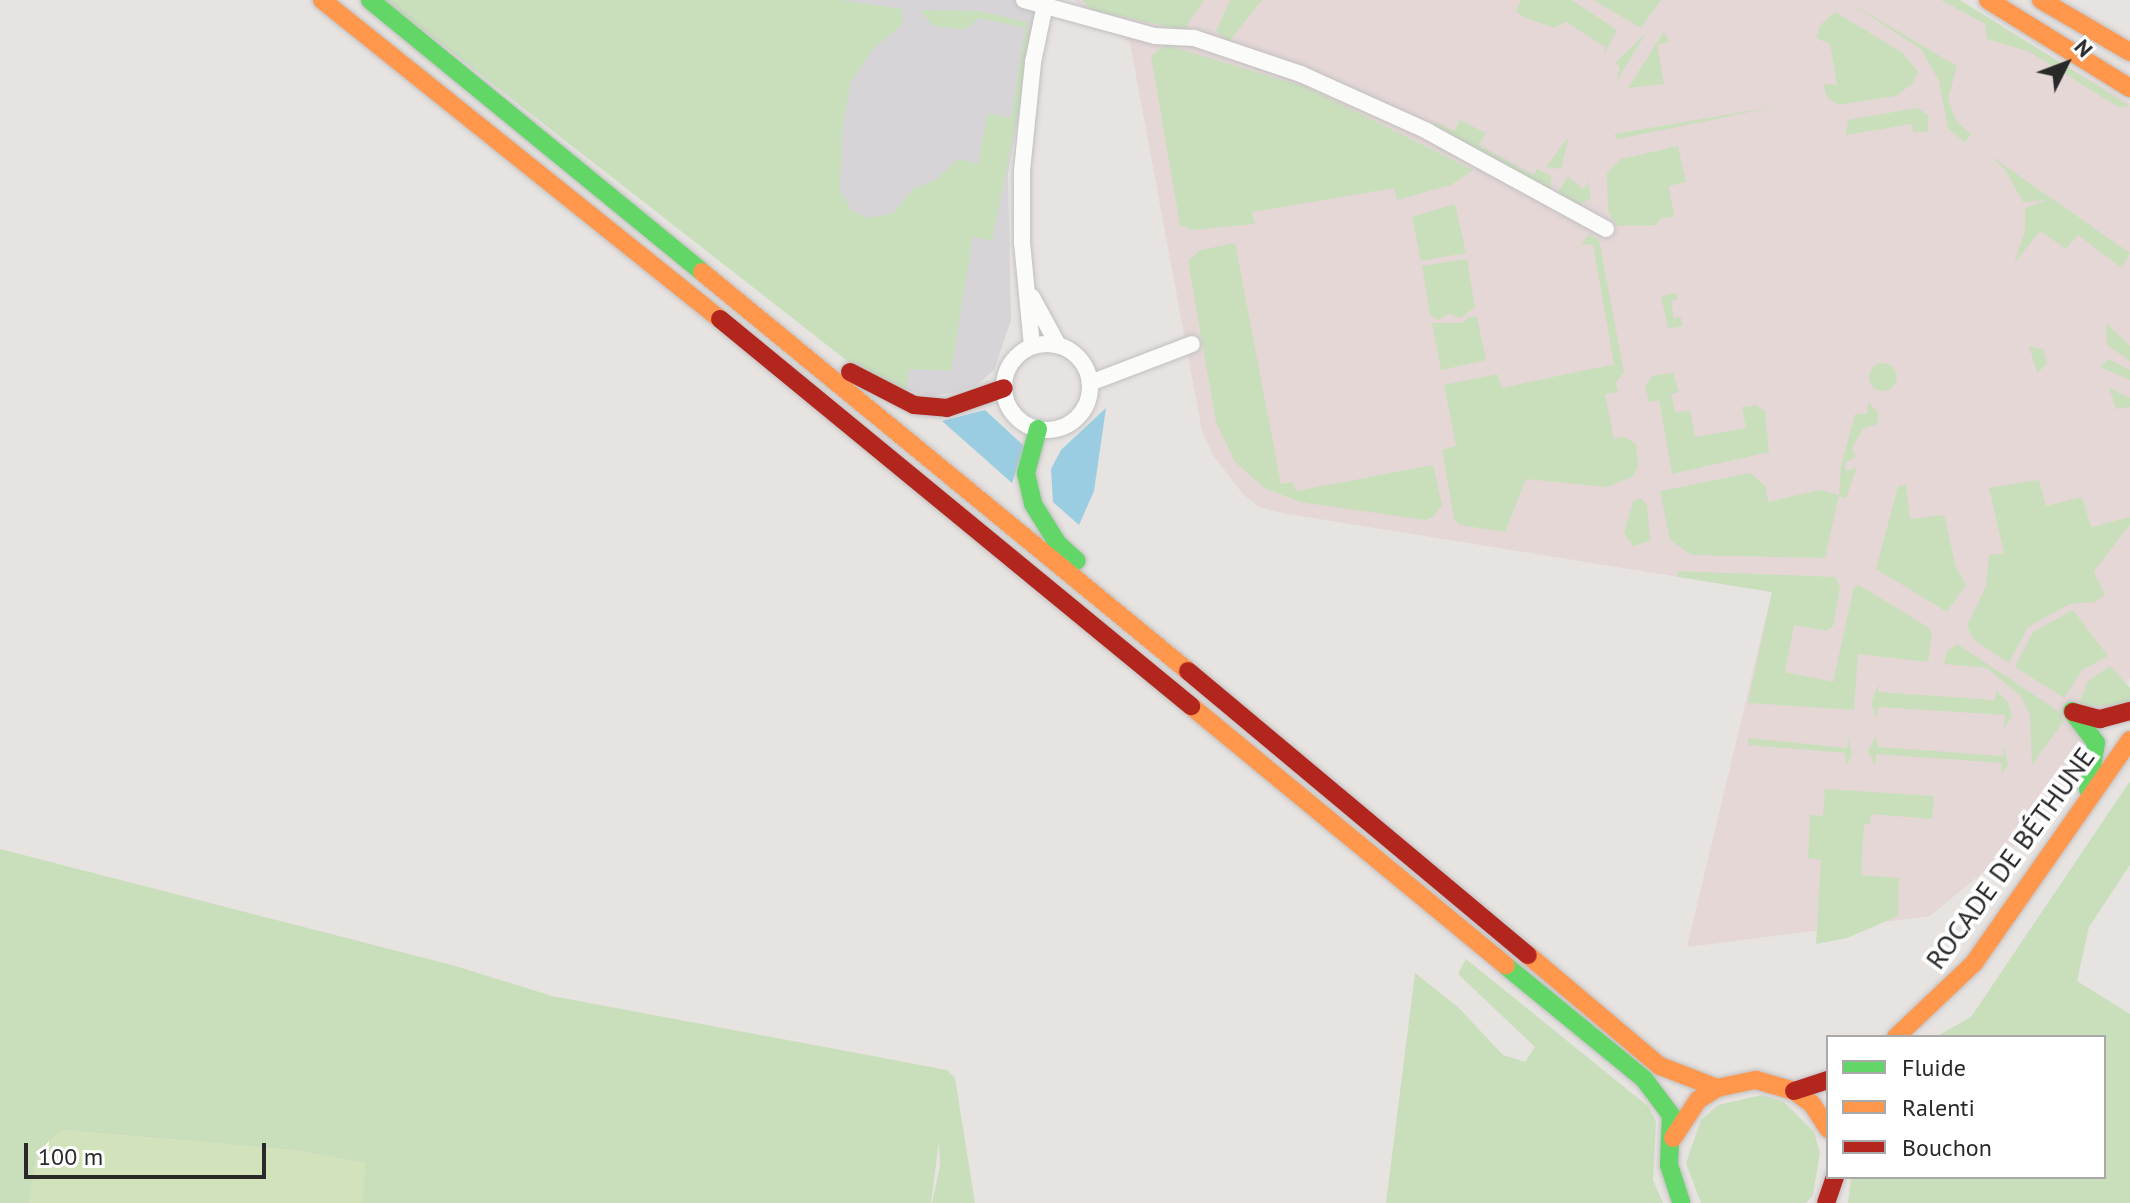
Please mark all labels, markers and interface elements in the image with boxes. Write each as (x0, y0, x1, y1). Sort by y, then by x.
north arrow (2026, 24, 2106, 104)
text: N (2069, 33, 2099, 63)
street label: ROCADE DE BÉTHUNE (1918, 741, 2102, 975)
legend (1826, 1035, 2106, 1179)
text: Fluide (1902, 1052, 1966, 1083)
text: Ralenti (1902, 1092, 1975, 1123)
scale bar (28, 1127, 270, 1177)
text: Bouchon (1902, 1132, 1992, 1163)
text: 100 m (38, 1141, 103, 1172)

